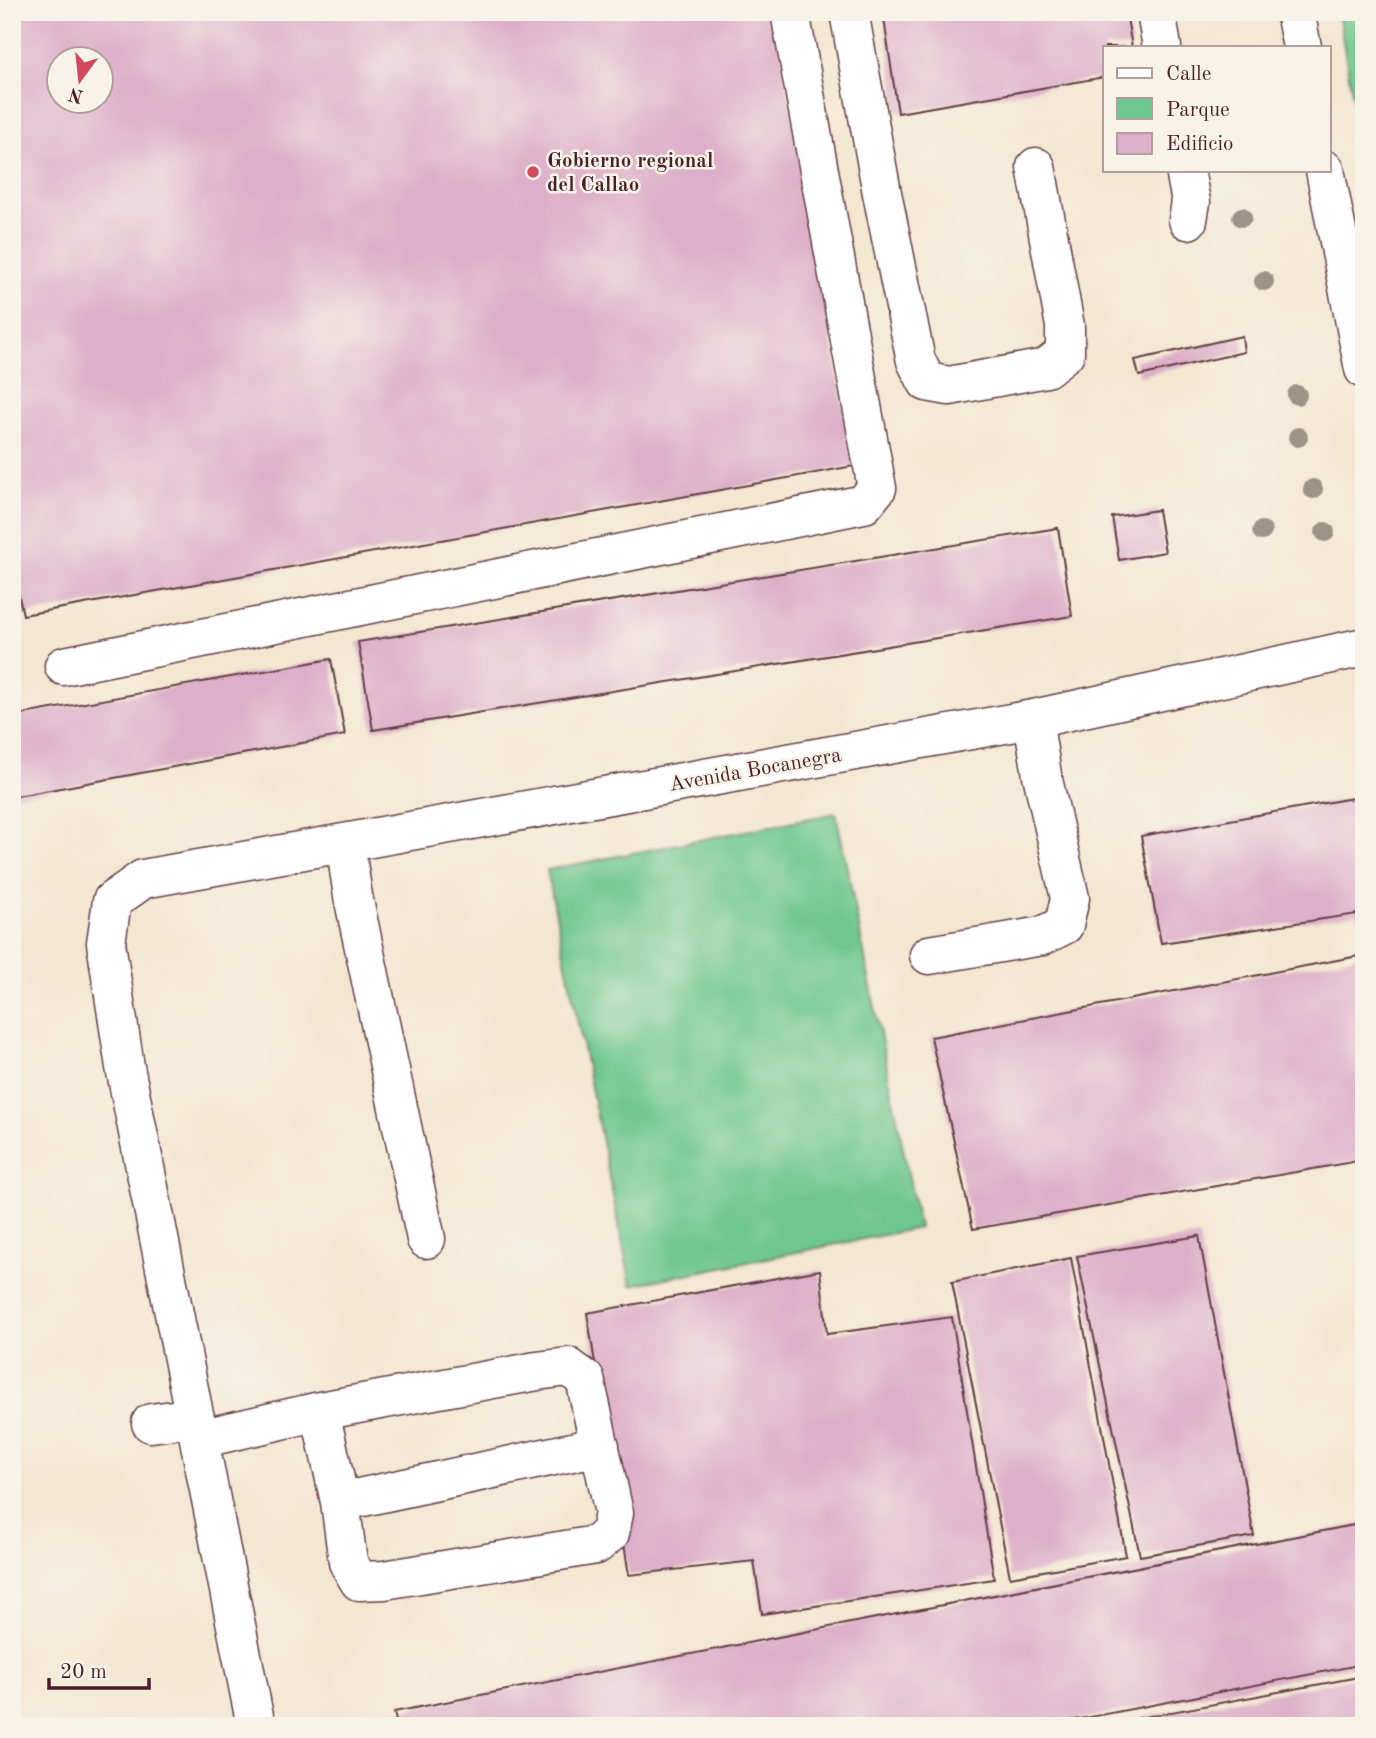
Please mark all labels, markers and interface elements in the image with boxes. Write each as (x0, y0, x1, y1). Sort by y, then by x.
north arrow (46, 46, 116, 116)
legend (1103, 46, 1330, 172)
text: Calle (1166, 64, 1211, 85)
text: N (66, 83, 86, 105)
text: Parque (1166, 100, 1230, 121)
text: Edificio (1166, 134, 1234, 155)
place label: Gobierno regional del Callao (547, 151, 713, 196)
marker: Gobierno regional del Callao (525, 164, 541, 180)
street label: Avenida Bocanegra (668, 745, 843, 796)
scale bar (49, 1647, 149, 1691)
text: 20 m (60, 1662, 107, 1683)

